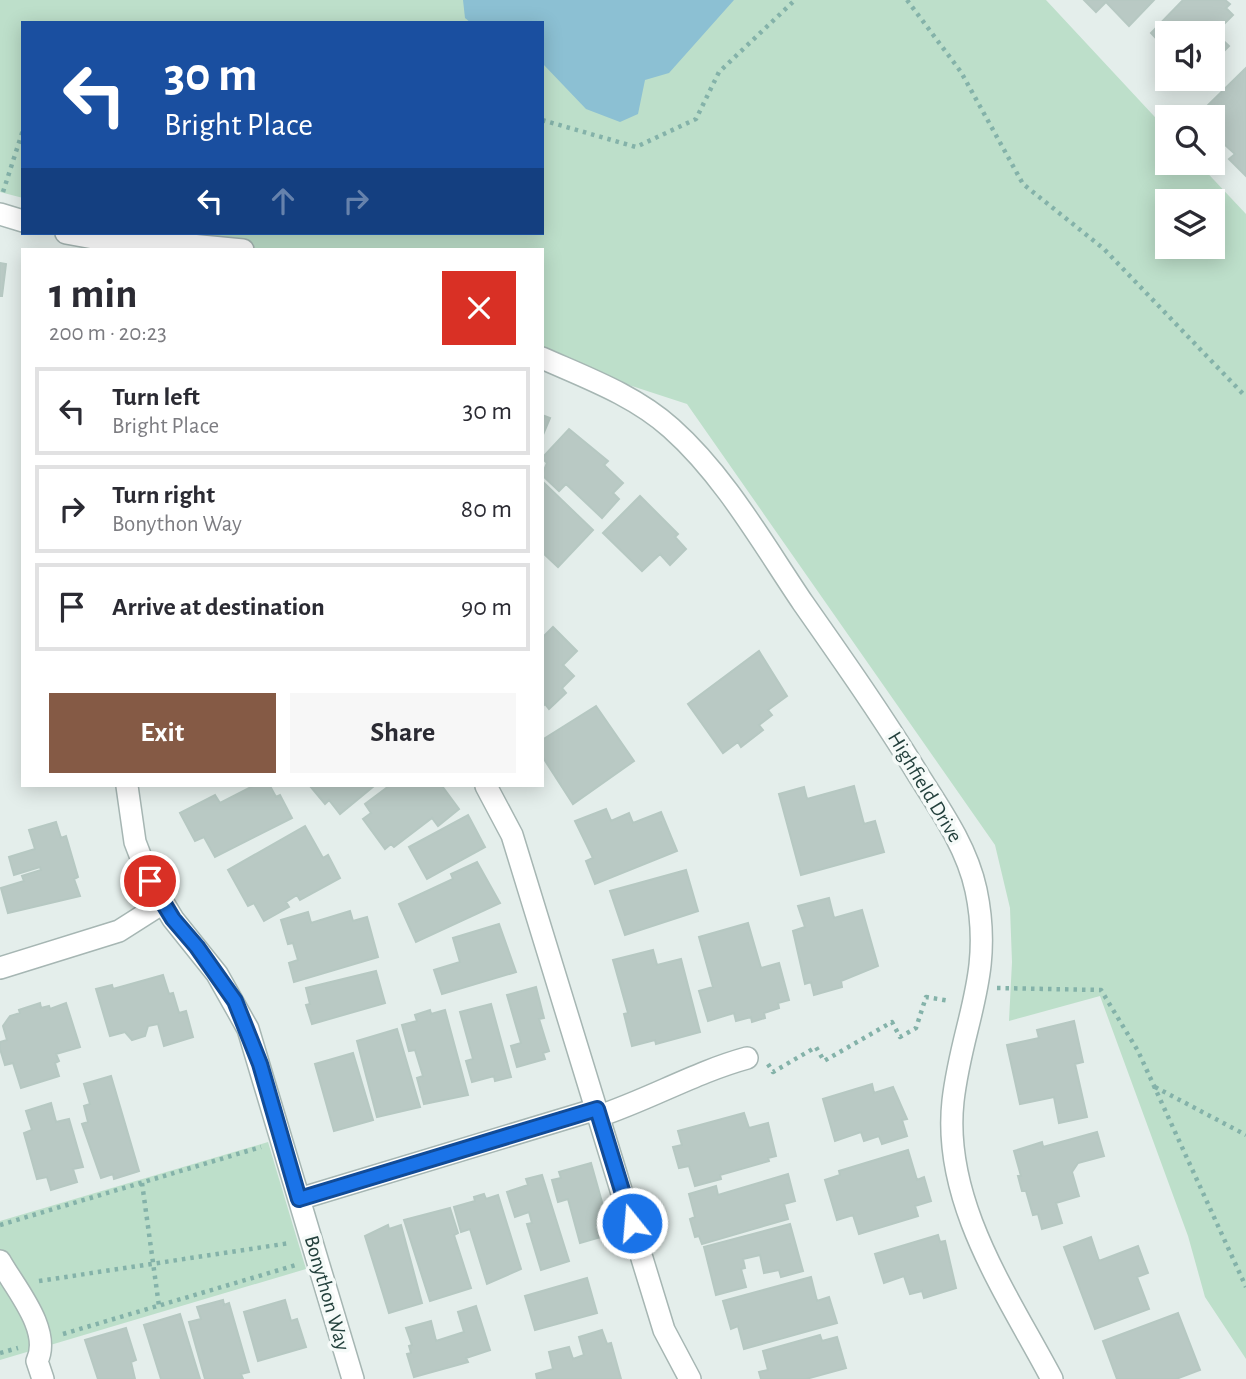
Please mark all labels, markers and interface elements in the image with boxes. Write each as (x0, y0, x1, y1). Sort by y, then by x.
map controls (1155, 21, 1225, 259)
button: sound (1155, 21, 1225, 91)
icon: left (49, 49, 140, 140)
text: 30 m (164, 51, 258, 100)
button: search (1155, 105, 1225, 175)
text: Bright Place (164, 109, 313, 141)
icon: left (191, 182, 229, 220)
icon: ahead (264, 182, 302, 220)
icon: right (337, 182, 375, 220)
button: layers (1155, 189, 1225, 259)
button: close (442, 271, 516, 345)
text: 1 min (49, 273, 138, 315)
text: 200 m · 20:23 (49, 322, 167, 345)
text: Turn left (112, 384, 200, 410)
icon: left (53, 392, 91, 430)
text: 30 m (462, 398, 512, 424)
text: Bright Place (112, 415, 219, 438)
text: Turn right (112, 482, 215, 508)
icon: right (53, 490, 91, 528)
text: 80 m (461, 496, 512, 522)
text: Bonython Way (112, 513, 242, 536)
icon: arrive (53, 588, 91, 626)
text: Arrive at destination (112, 594, 325, 620)
text: 90 m (461, 594, 512, 620)
button: Exit (49, 693, 276, 773)
button: Share (290, 693, 516, 773)
street label: Highfield Drive (884, 728, 966, 846)
pin (120, 851, 180, 911)
icon: arrive (131, 862, 169, 900)
position arrow (595, 1186, 669, 1260)
street label: Bonython Way (301, 1233, 353, 1353)

